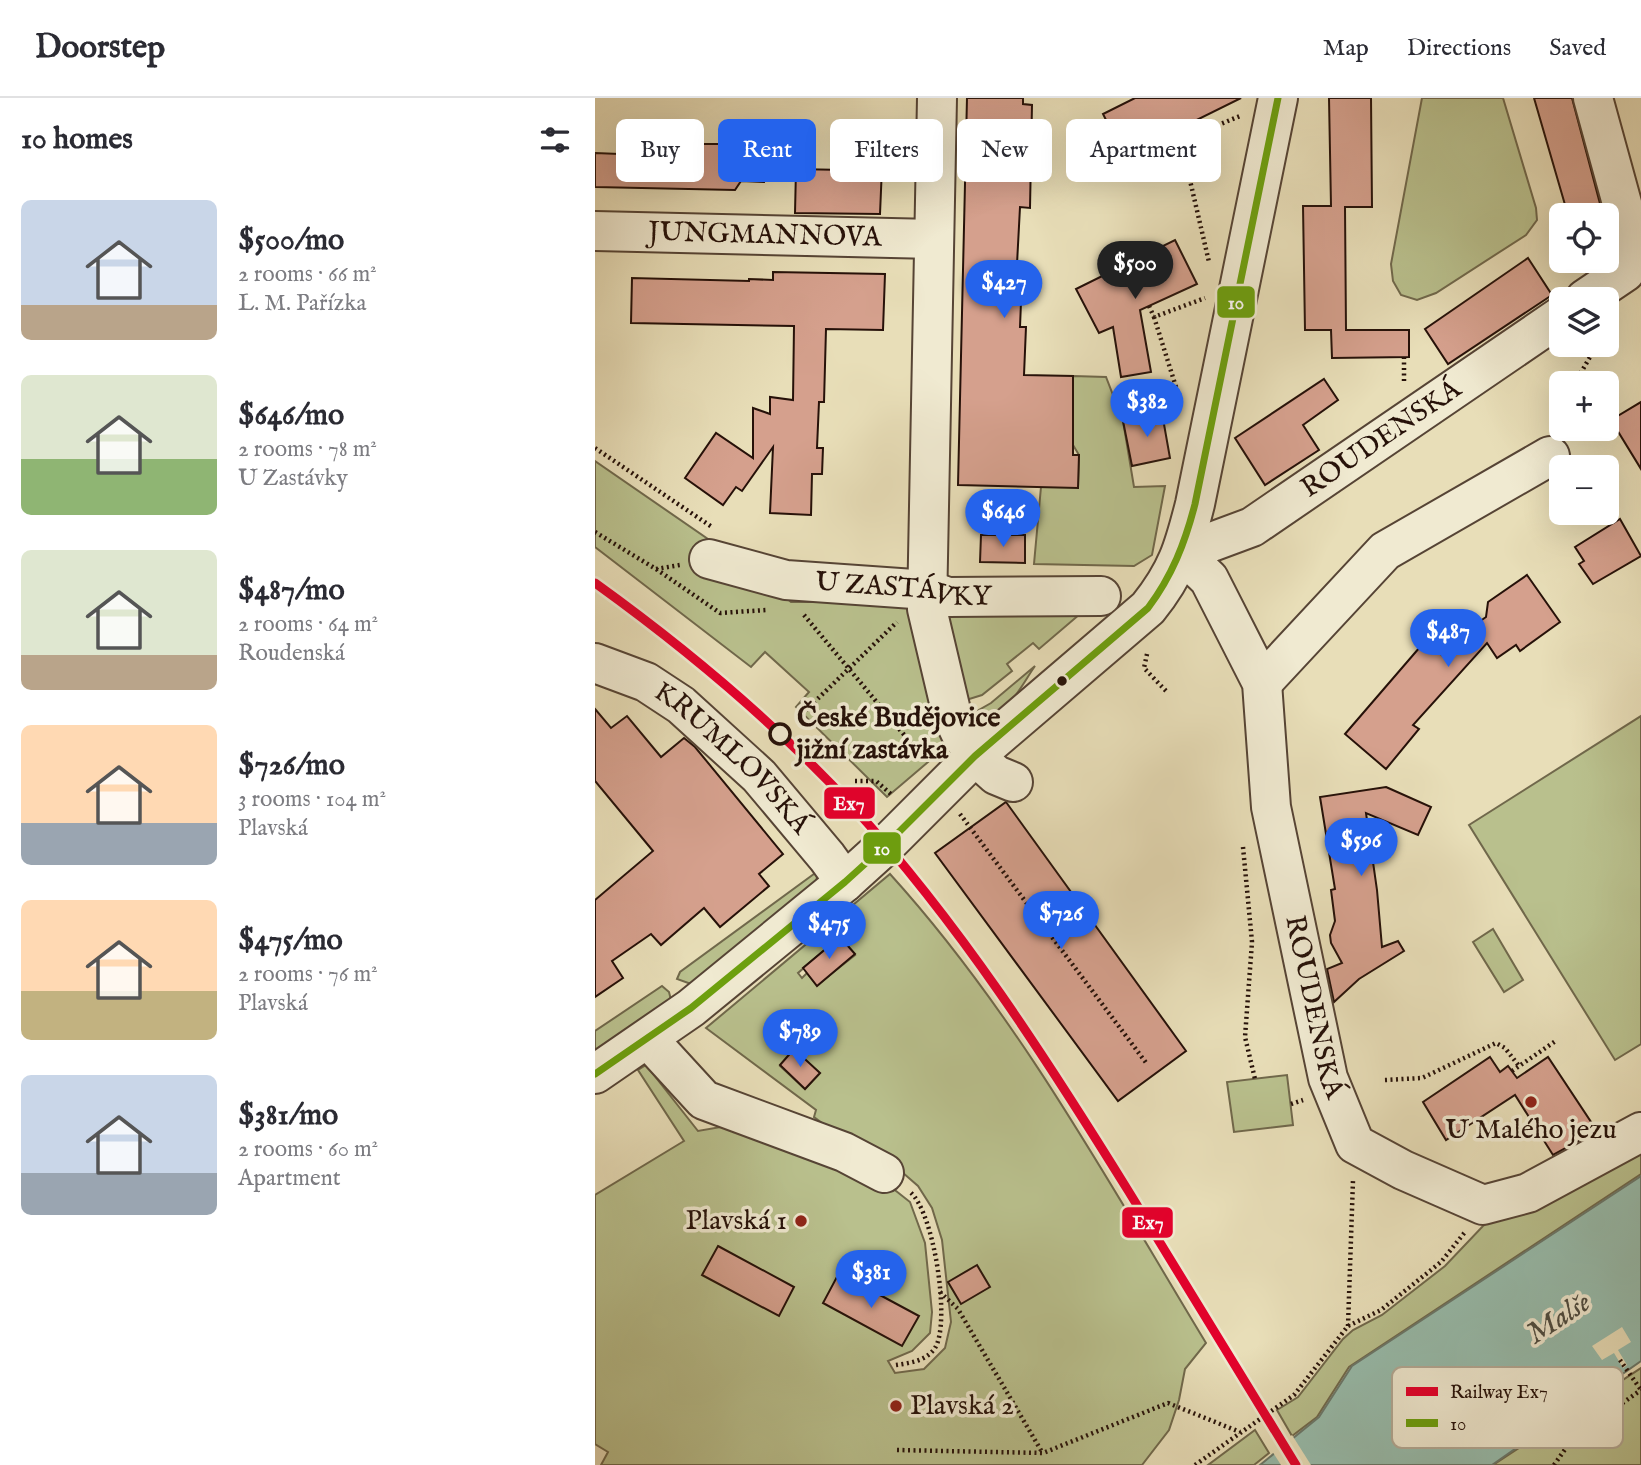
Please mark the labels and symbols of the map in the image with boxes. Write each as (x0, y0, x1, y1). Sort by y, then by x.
street label: JUNGMANNOVA (645, 215, 883, 255)
pin: $500 (1094, 242, 1176, 301)
pin: $427 (963, 260, 1045, 320)
line badge: 10 (1216, 285, 1256, 319)
text: 10 (1228, 292, 1244, 316)
street label: ROUDENSKÁ (1294, 370, 1469, 506)
pin: $382 (1106, 380, 1188, 439)
pin: $646 (962, 490, 1044, 549)
street label: U ZASTÁVKY (814, 565, 994, 615)
pin: $487 (1407, 610, 1489, 669)
street label: KRUMLOVSKÁ (647, 674, 819, 842)
unlabelled marker (1055, 674, 1069, 688)
place label: České Budějovice jižní zastávka (794, 700, 1001, 768)
marker: České Budějovice jižní zastávka (769, 723, 791, 745)
line badge: Ex7 (823, 786, 876, 820)
text: Ex7 (833, 793, 865, 817)
pin: $596 (1320, 818, 1402, 878)
line badge: 10 (862, 831, 902, 865)
text: 10 (874, 838, 890, 862)
pin: $726 (1020, 892, 1102, 951)
pin: $475 (788, 902, 870, 961)
street label: ROUDENSKÁ (1277, 912, 1353, 1105)
pin: $789 (759, 1010, 841, 1069)
marker: U Malého jezu (1523, 1094, 1539, 1110)
place label: U Malého jezu (1445, 1113, 1617, 1148)
place label: Plavská 1 (685, 1204, 787, 1239)
line badge: Ex7 (1121, 1206, 1174, 1239)
text: Ex7 (1132, 1212, 1164, 1236)
marker: Plavská 1 (793, 1213, 809, 1229)
pin: $381 (830, 1250, 912, 1310)
water label: Malše (1520, 1284, 1598, 1354)
legend (1392, 1367, 1623, 1448)
text: Railway Ex7 (1450, 1381, 1548, 1405)
place label: Plavská 2 (910, 1389, 1014, 1424)
marker: Plavská 2 (888, 1398, 904, 1414)
text: 10 (1450, 1413, 1466, 1437)

